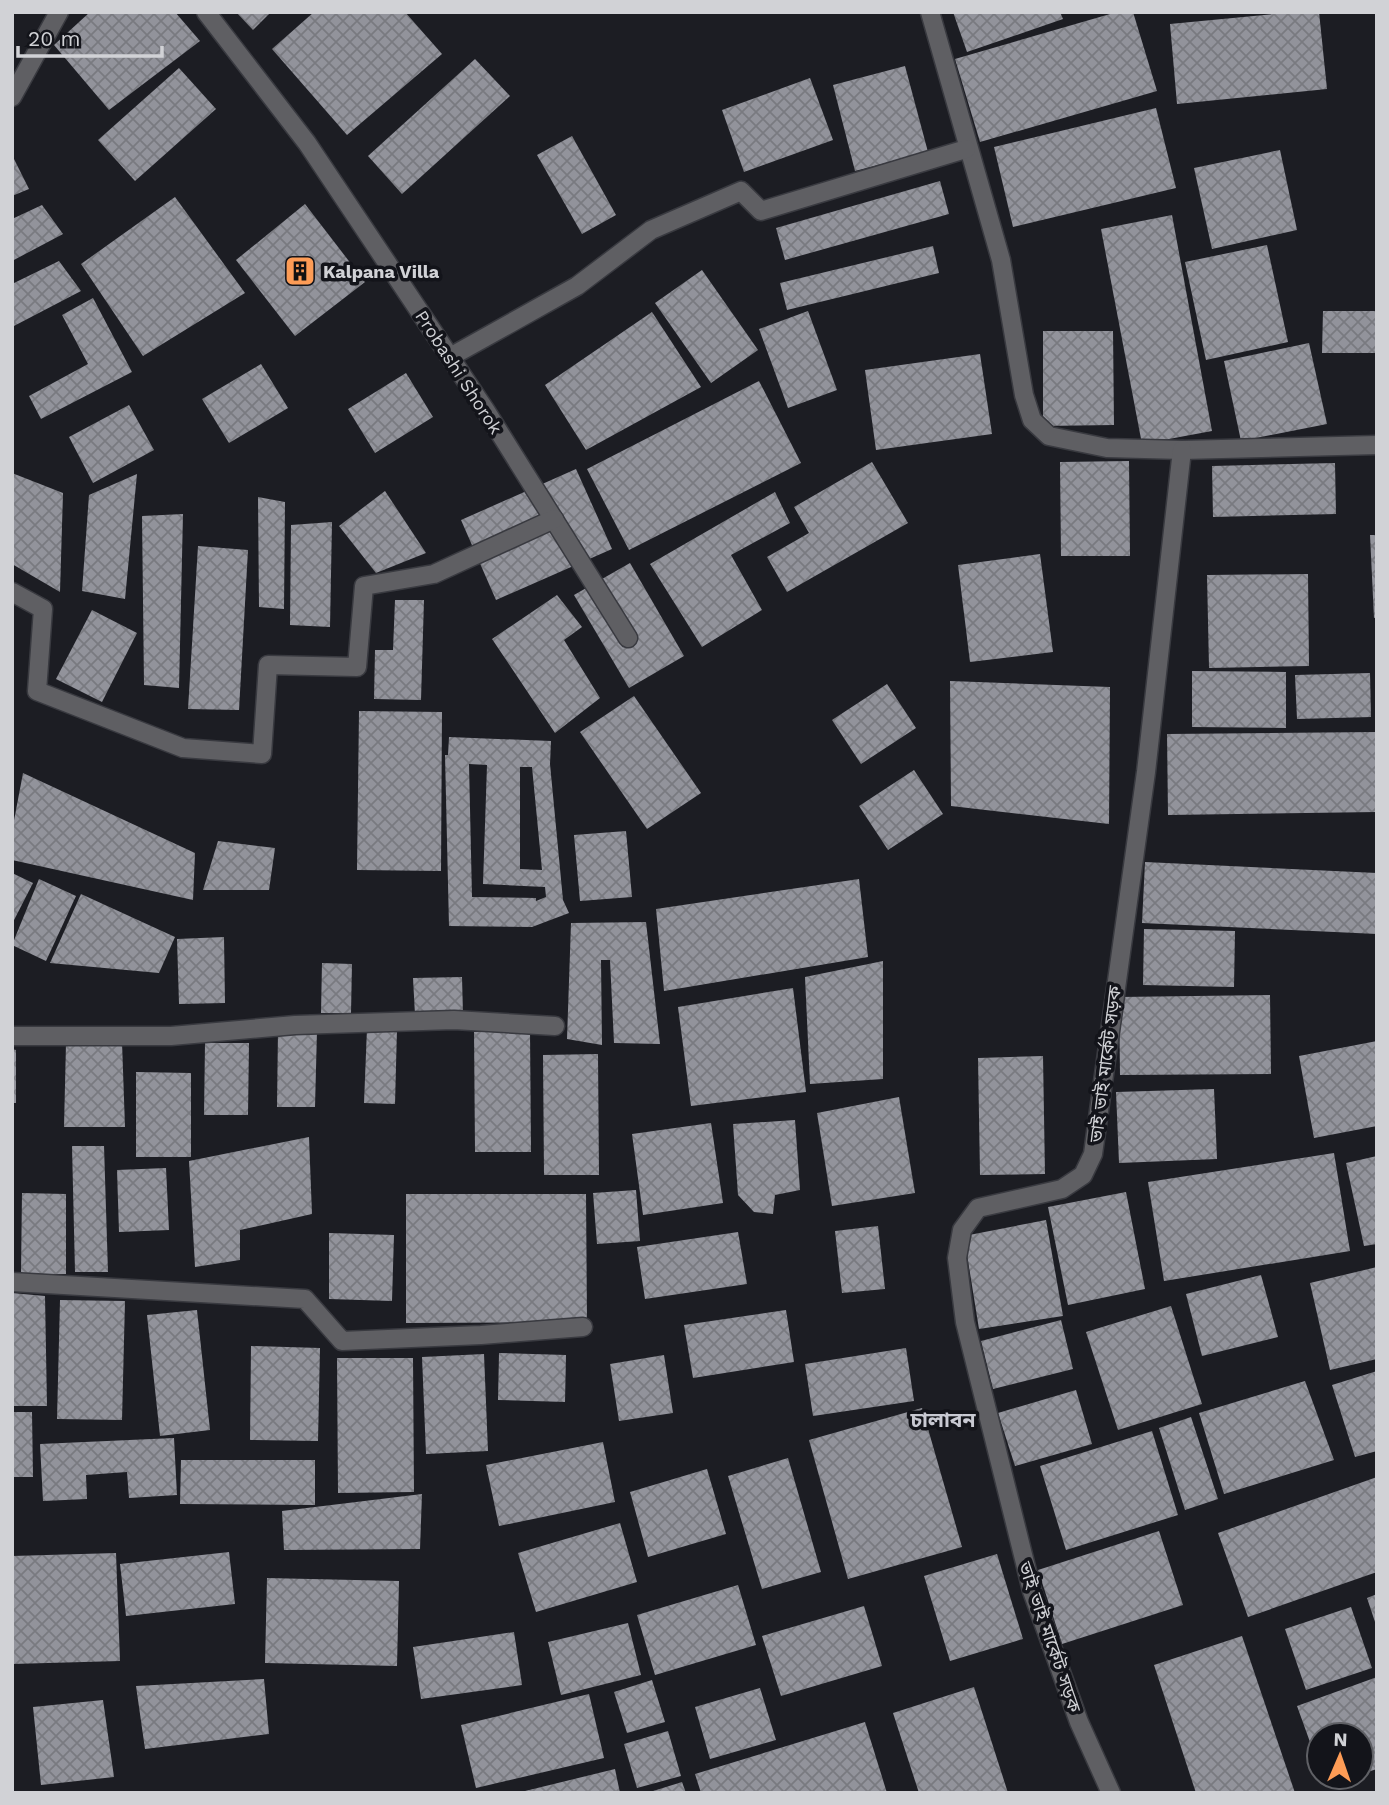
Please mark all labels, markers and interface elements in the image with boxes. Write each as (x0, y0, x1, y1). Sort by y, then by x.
scale bar (18, 14, 161, 58)
text: 20 m (28, 26, 80, 51)
building icon: Kalpana Villa (283, 254, 317, 288)
place label: Kalpana Villa (323, 261, 440, 282)
street label: Probashi Shorok (411, 306, 507, 438)
street label: ভাই ভাই মার্কেট সড়ক (1085, 984, 1125, 1145)
district label: চালাবন (909, 1407, 977, 1432)
street label: ভাই ভাই মার্কেট সড়ক (1014, 1558, 1086, 1715)
north arrow (1305, 1721, 1375, 1791)
text: N (1333, 1728, 1348, 1751)

